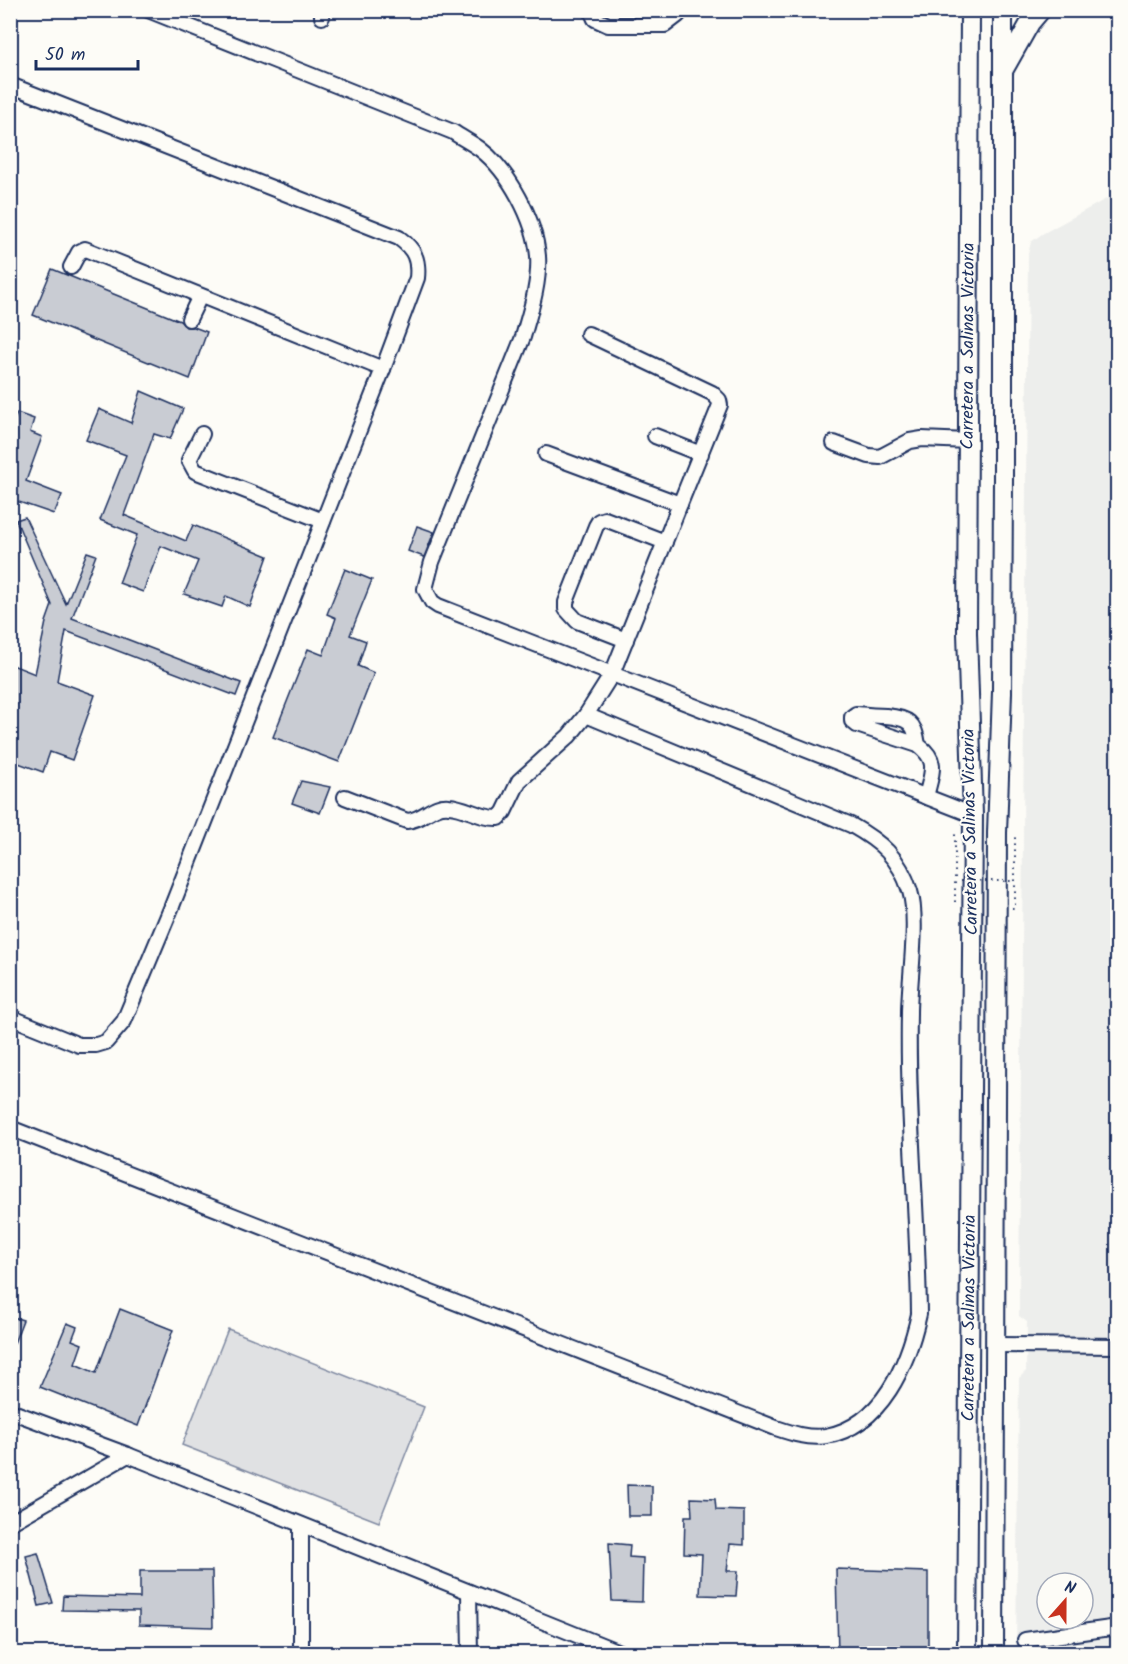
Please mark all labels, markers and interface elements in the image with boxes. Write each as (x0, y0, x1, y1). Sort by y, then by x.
scale bar (36, 33, 138, 71)
text: 50 m (45, 41, 85, 70)
street label: Carretera a Salinas Victoria (953, 243, 983, 450)
street label: Carretera a Salinas Victoria (955, 728, 987, 936)
street label: Carretera a Salinas Victoria (954, 1214, 985, 1422)
north arrow (1035, 1571, 1095, 1631)
text: N (1061, 1575, 1079, 1602)

